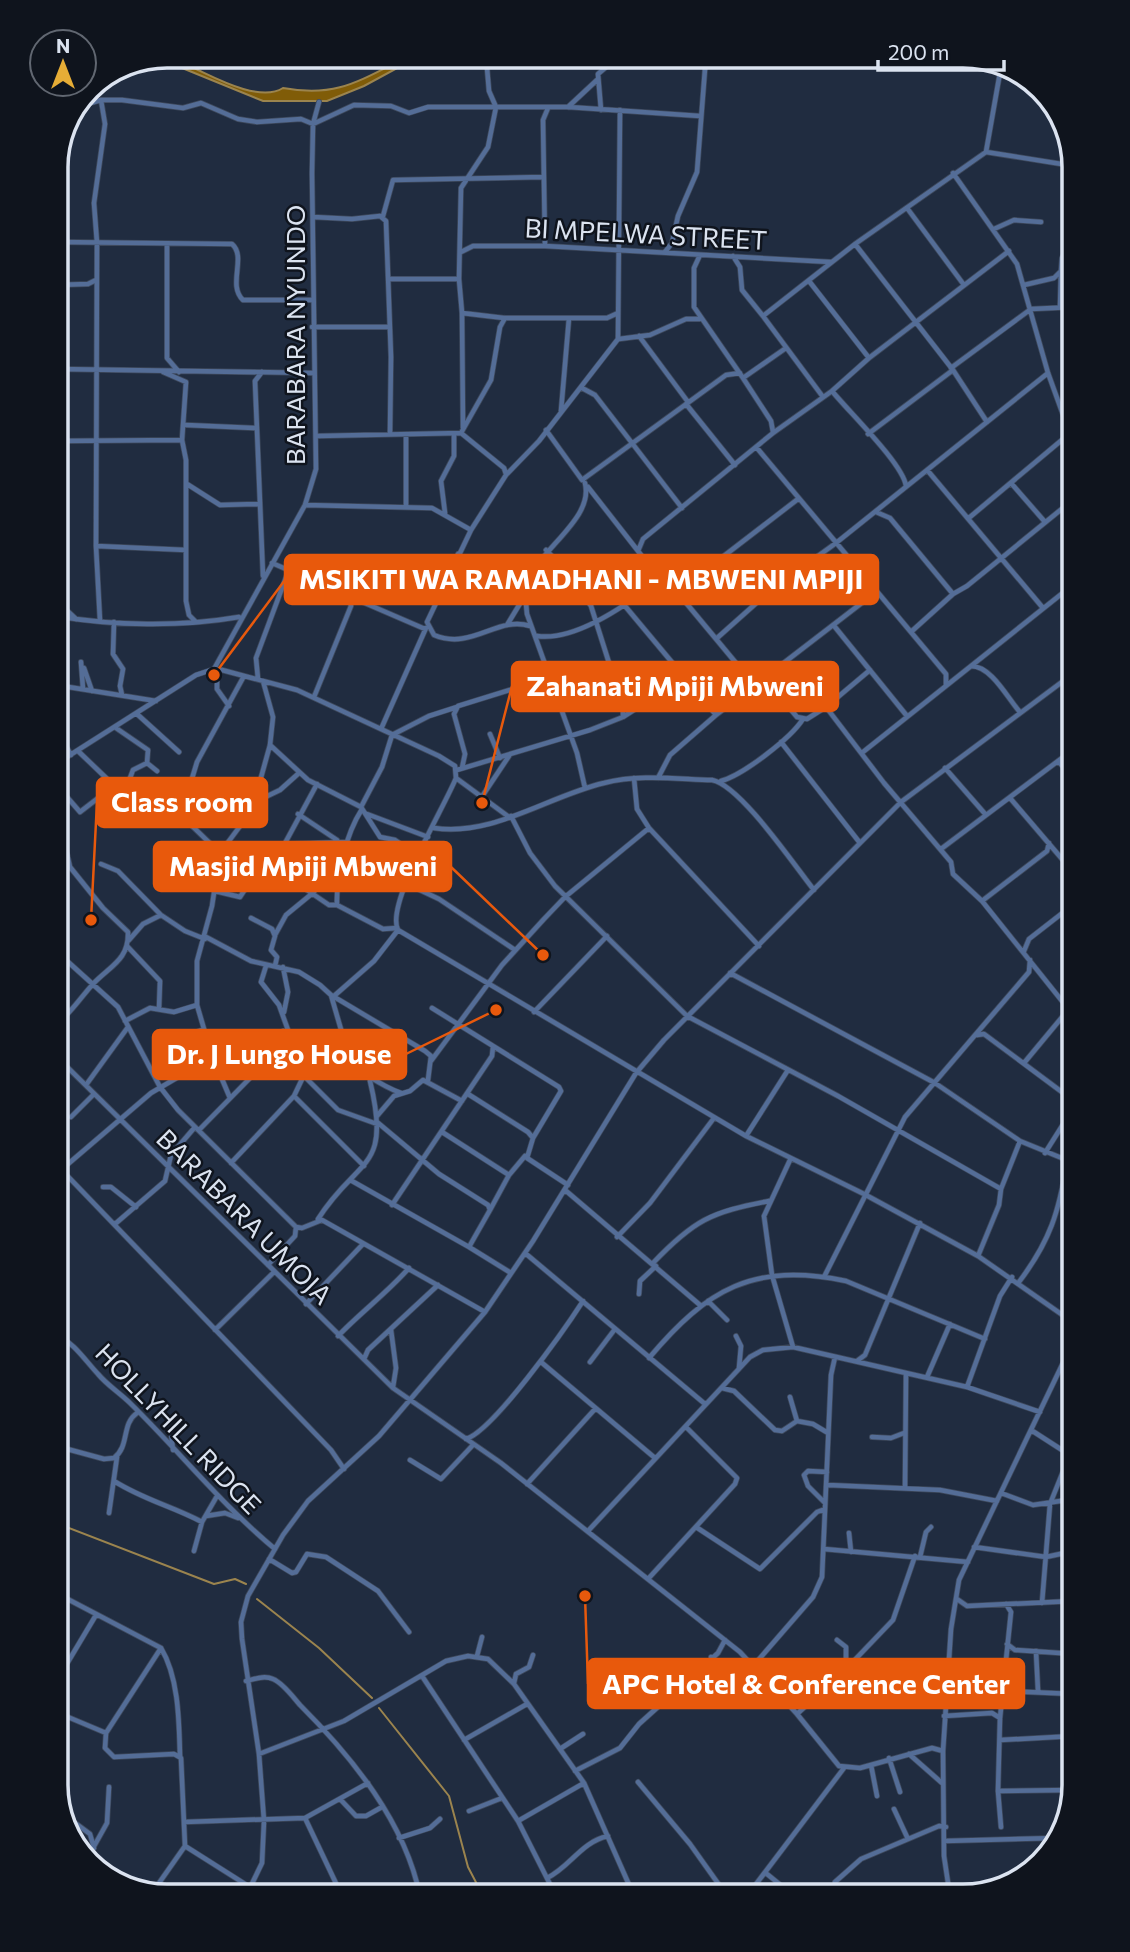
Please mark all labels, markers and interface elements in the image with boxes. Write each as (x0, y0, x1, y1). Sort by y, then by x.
north arrow (28, 28, 98, 98)
scale bar (878, 28, 1004, 72)
text: N (56, 34, 70, 57)
text: 200 m (888, 39, 949, 64)
street label: BARABARA NYUNDO (279, 205, 310, 465)
street label: BI MPELWA STREET (524, 211, 768, 255)
callout: MSIKITI WA RAMADHANI - MBWENI MPIJI (285, 555, 878, 604)
text: MSIKITI WA RAMADHANI - MBWENI MPIJI (299, 561, 863, 595)
callout: Zahanati Mpiji Mbweni (512, 662, 838, 711)
text: Zahanati Mpiji Mbweni (526, 668, 824, 702)
callout: Class room (97, 778, 267, 827)
text: Class room (111, 784, 253, 818)
callout: Masjid Mpiji Mbweni (154, 842, 451, 891)
text: Masjid Mpiji Mbweni (169, 848, 437, 882)
callout: Dr. J Lungo House (153, 1030, 406, 1079)
text: Dr. J Lungo House (167, 1036, 391, 1070)
street label: BARABARA UMOJA (151, 1122, 339, 1310)
street label: HOLLYHILL RIDGE (90, 1337, 268, 1519)
callout: APC Hotel & Conference Center (588, 1659, 1024, 1708)
text: APC Hotel & Conference Center (602, 1666, 1011, 1700)

